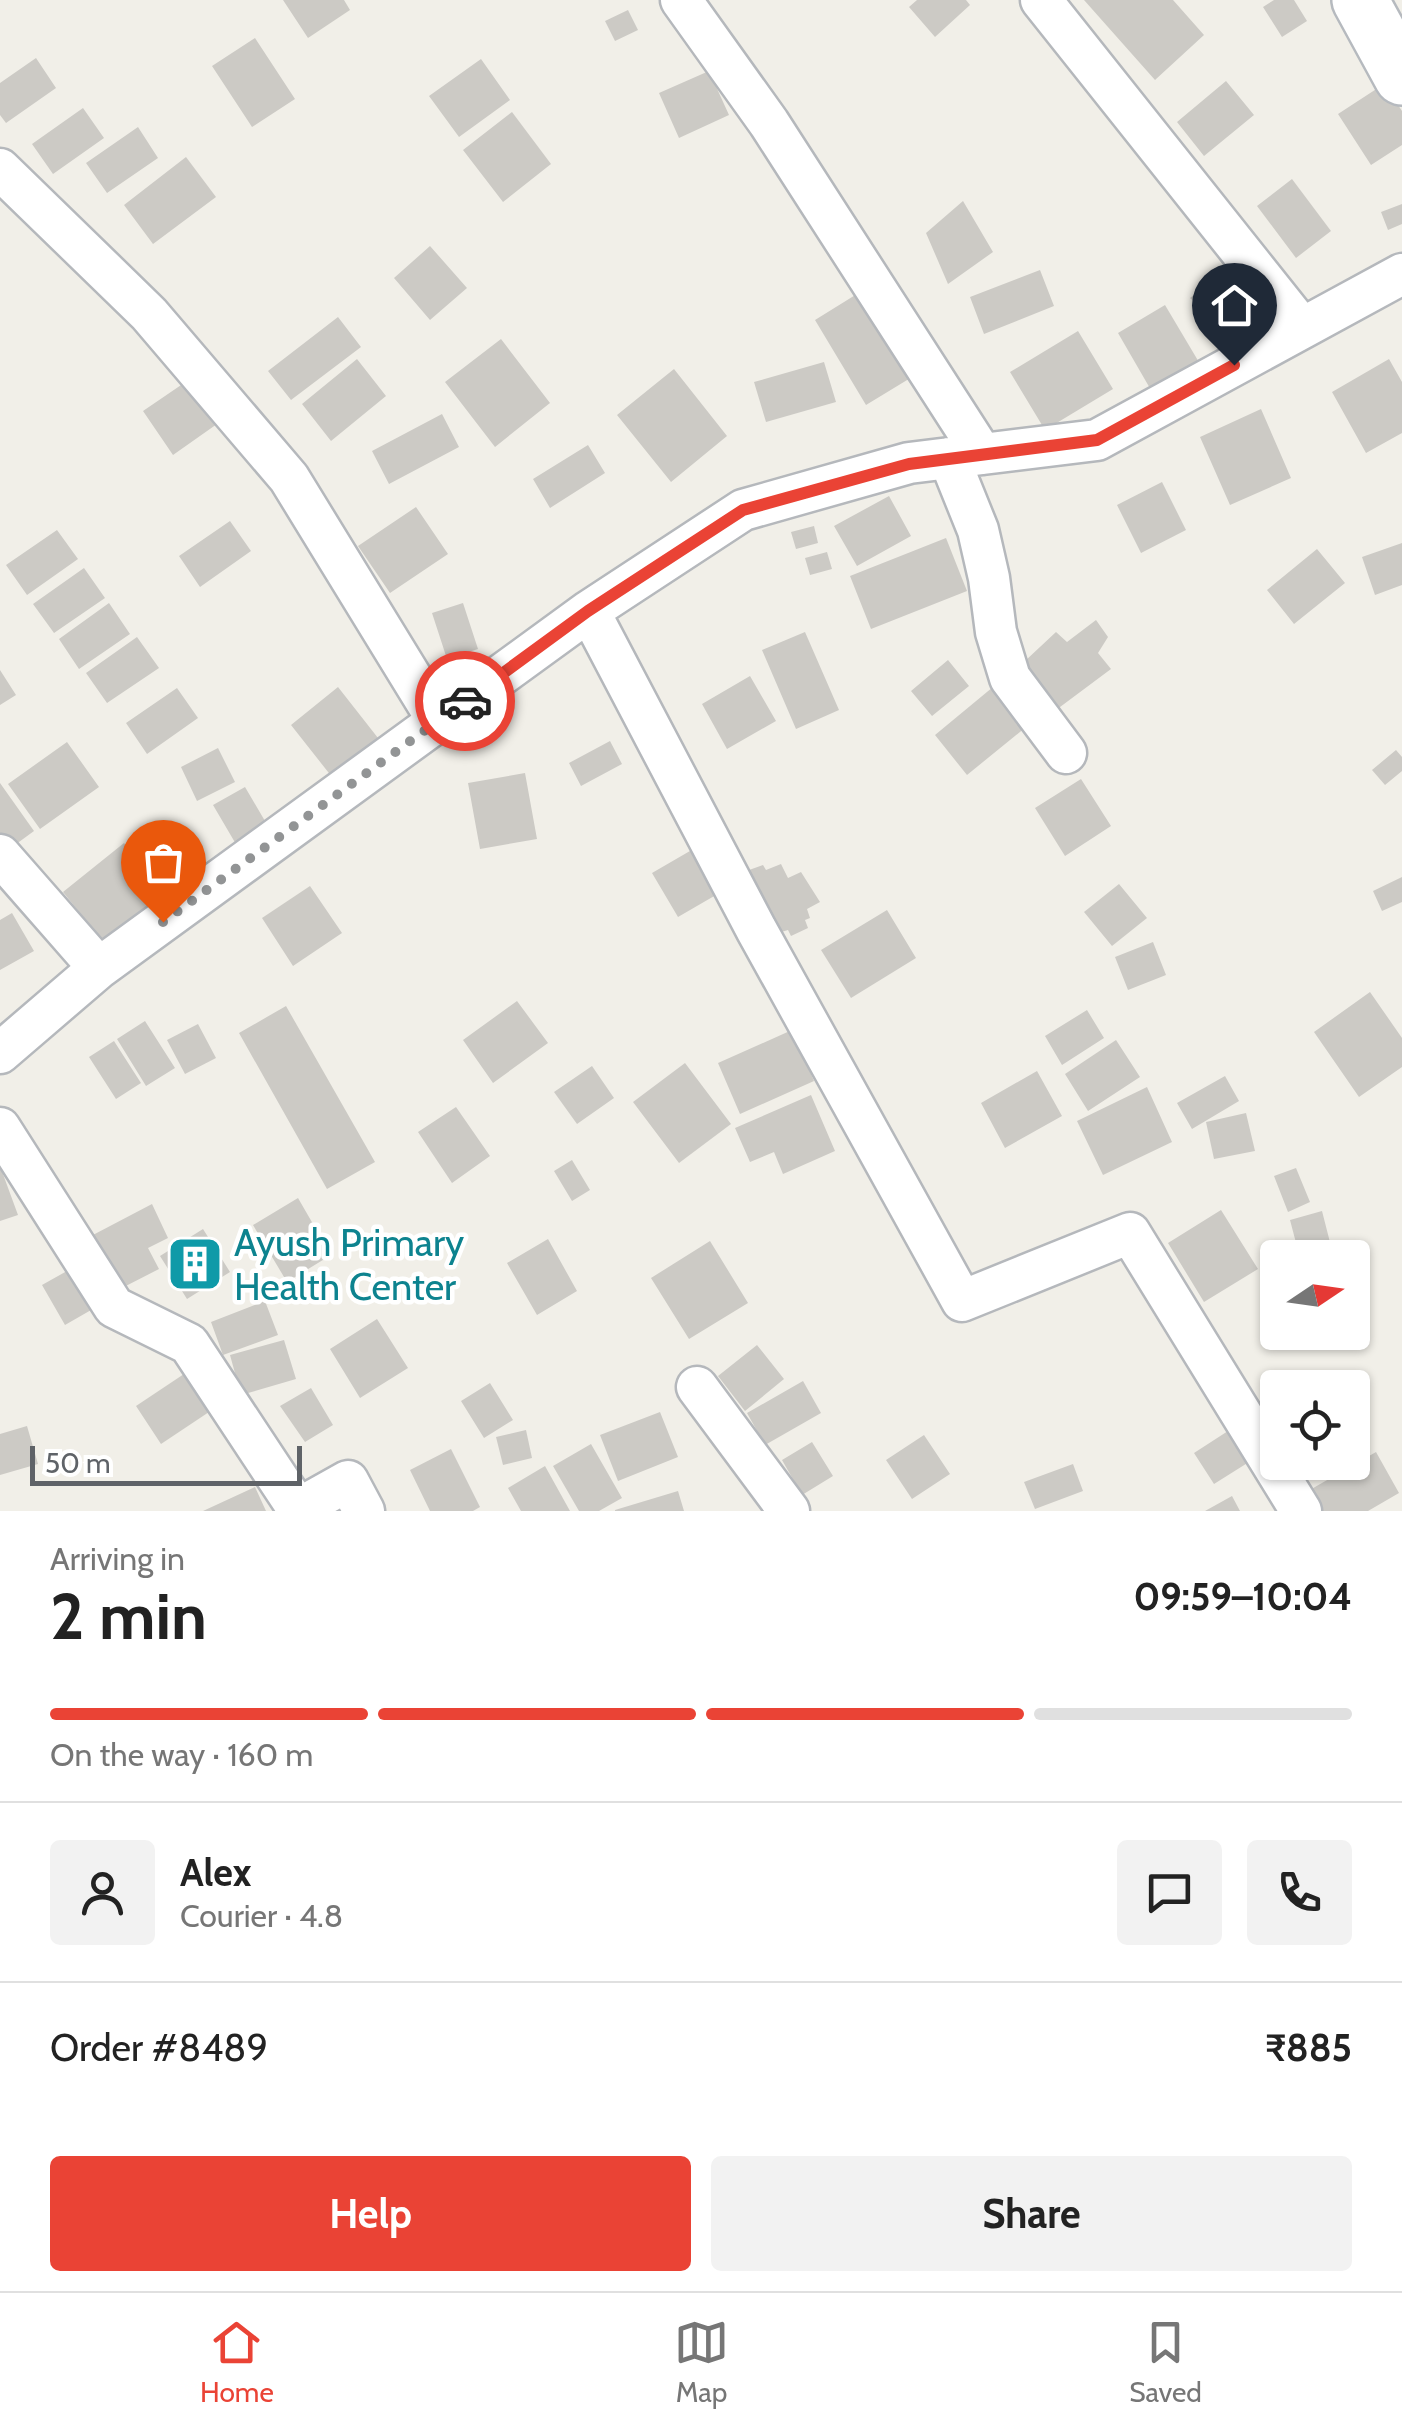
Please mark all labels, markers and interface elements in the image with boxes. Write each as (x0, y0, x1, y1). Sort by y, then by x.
pin (1192, 263, 1277, 366)
icon: home (1207, 278, 1262, 333)
courier (415, 651, 515, 751)
icon: car (438, 674, 493, 729)
pin (121, 820, 206, 923)
icon: bag (136, 835, 191, 890)
place label: Ayush Primary Health Center (234, 1219, 464, 1310)
building icon: Ayush Primary Health Center (165, 1234, 225, 1294)
north arrow (1260, 1240, 1370, 1350)
map controls (1260, 1240, 1370, 1480)
button: locate (1260, 1370, 1370, 1480)
scale bar (30, 1441, 302, 1486)
text: 50 m (45, 1446, 111, 1480)
text: Arriving in (50, 1539, 185, 1578)
text: 09:59–10:04 (1133, 1573, 1352, 1620)
text: 2 min (50, 1576, 207, 1655)
text: On the way · 160 m (50, 1735, 313, 1774)
button: person (50, 1840, 155, 1945)
button: chat (1117, 1840, 1222, 1945)
button: phone (1247, 1840, 1352, 1945)
text: Alex (180, 1849, 251, 1896)
text: Courier · 4.8 (180, 1896, 343, 1935)
text: Order #8489 (50, 2024, 268, 2071)
text: ₹885 (1265, 2024, 1352, 2071)
button: Help (50, 2156, 691, 2271)
button: Share (711, 2156, 1352, 2271)
tab: Home (200, 2315, 274, 2409)
tab: Map (674, 2315, 729, 2409)
tab: Saved (1129, 2315, 1202, 2409)

